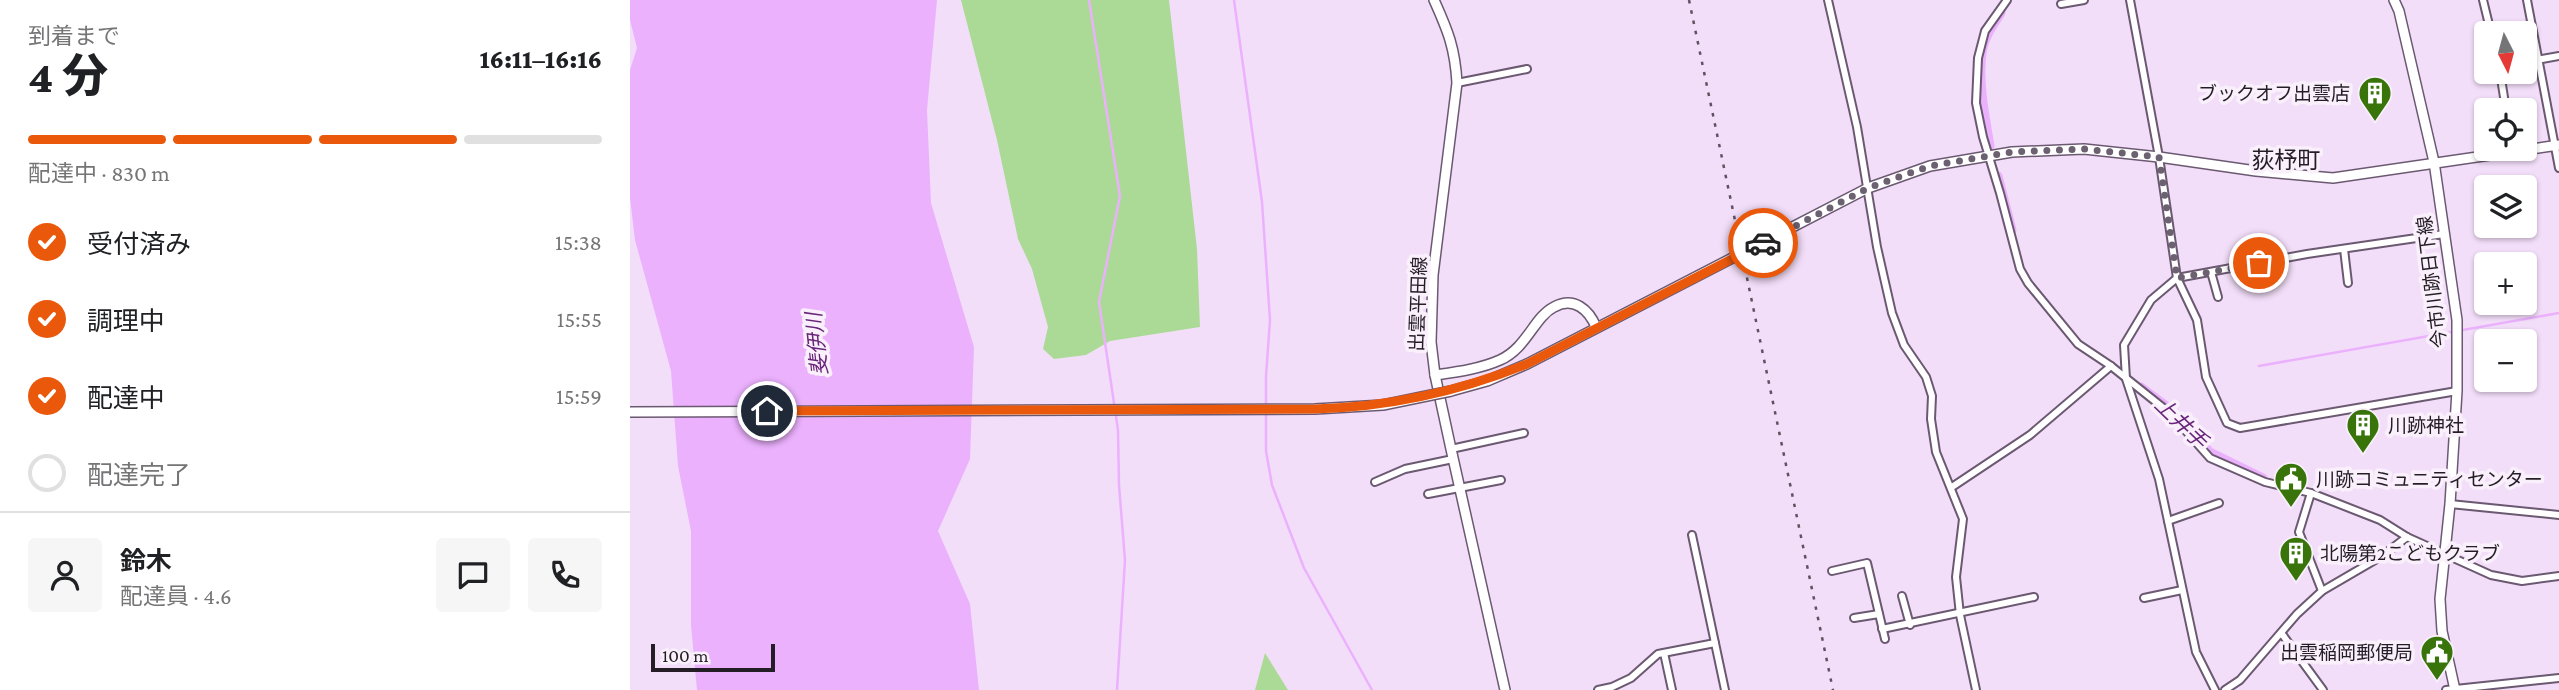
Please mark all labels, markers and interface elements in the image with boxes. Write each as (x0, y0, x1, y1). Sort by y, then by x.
north arrow (2474, 21, 2538, 84)
map controls (2474, 21, 2537, 392)
text: 到着まで (28, 23, 120, 49)
text: 16:11–16:16 (479, 45, 602, 74)
text: 4 分 (28, 51, 108, 102)
building icon: ブックオフ出雲店 (2356, 74, 2394, 123)
place label: ブックオフ出雲店 (2198, 83, 2350, 104)
button: locate (2474, 98, 2537, 161)
district label: 荻杼町 (2252, 147, 2321, 173)
text: 配達中 · 830 m (28, 160, 170, 186)
button: layers (2474, 175, 2537, 238)
courier (1728, 208, 1798, 278)
street label: 今市川跡日下線 (2413, 215, 2451, 349)
icon: check (28, 223, 66, 261)
icon: car (1744, 224, 1782, 262)
text: 15:38 (555, 229, 602, 255)
text: 受付済み (87, 230, 191, 259)
pin (2229, 233, 2289, 293)
icon: bag (2240, 244, 2278, 282)
button: + (2474, 252, 2537, 315)
street label: 出雲平田線 (1406, 256, 1430, 352)
icon: check (28, 300, 66, 338)
text: 15:55 (557, 306, 602, 332)
text: 調理中 (87, 307, 165, 336)
water label: 斐伊川 (802, 309, 832, 377)
button: − (2474, 329, 2537, 392)
icon: check (28, 377, 66, 415)
pin (737, 381, 797, 441)
text: 15:59 (556, 383, 602, 409)
text: 配達中 (87, 384, 165, 413)
icon: home (748, 392, 786, 430)
water label: 上井手 (2150, 392, 2213, 455)
building icon: 川跡神社 (2344, 406, 2382, 455)
place label: 川跡神社 (2388, 415, 2464, 436)
public building icon: 川跡コミュニティセンター (2272, 460, 2310, 509)
text: 配達完了 (87, 461, 191, 490)
place label: 川跡コミュニティセンター (2316, 469, 2543, 490)
building icon: 北陽第2こどもクラブ (2277, 534, 2315, 583)
button: person (28, 538, 102, 612)
button: chat (436, 538, 510, 612)
button: phone (528, 538, 602, 612)
place label: 北陽第2こどもクラブ (2320, 543, 2500, 564)
text: 鈴木 (120, 547, 172, 576)
text: 配達員 · 4.6 (120, 583, 232, 609)
public building icon: 出雲稲岡郵便局 (2418, 633, 2456, 682)
scale bar (651, 641, 775, 673)
place label: 出雲稲岡郵便局 (2280, 642, 2413, 663)
text: 100 m (662, 645, 709, 666)

